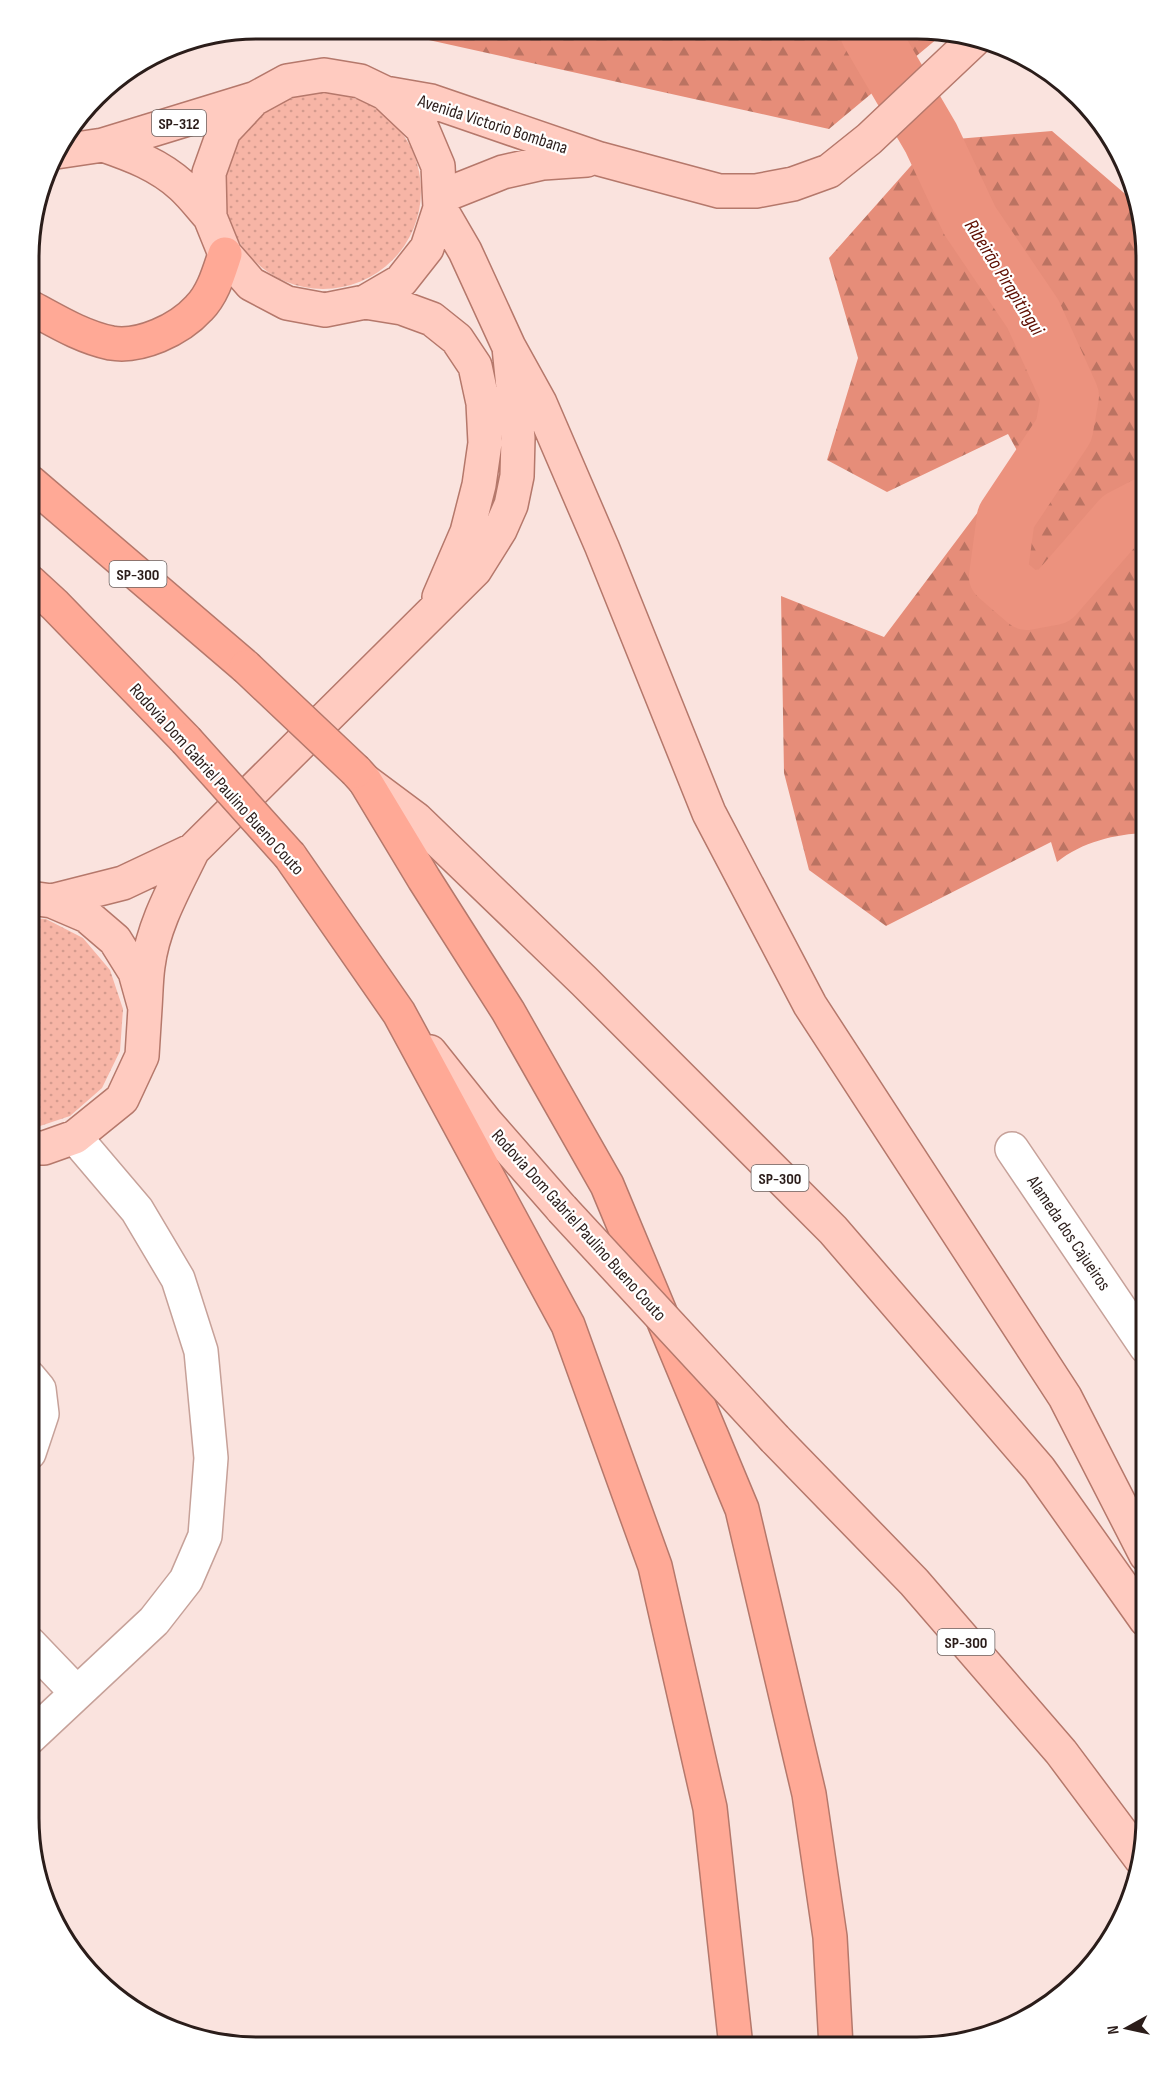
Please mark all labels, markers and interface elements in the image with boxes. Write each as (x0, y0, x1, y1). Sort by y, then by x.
street label: Avenida Victorio Bombana (414, 90, 570, 159)
road number: SP-312 (152, 110, 206, 136)
water label: Ribeirão Pirapitingui (959, 215, 1050, 341)
road number: SP-300 (110, 561, 166, 587)
street label: Rodovia Dom Gabriel Paulino Bueno Couto (125, 679, 308, 879)
street label: Rodovia Dom Gabriel Paulino Bueno Couto (487, 1125, 670, 1325)
road number: SP-300 (752, 1165, 808, 1191)
street label: Alameda dos Cajueiros (1022, 1171, 1115, 1295)
road number: SP-300 (938, 1629, 994, 1655)
north arrow (1097, 1998, 1157, 2058)
text: N (1104, 2024, 1124, 2035)

